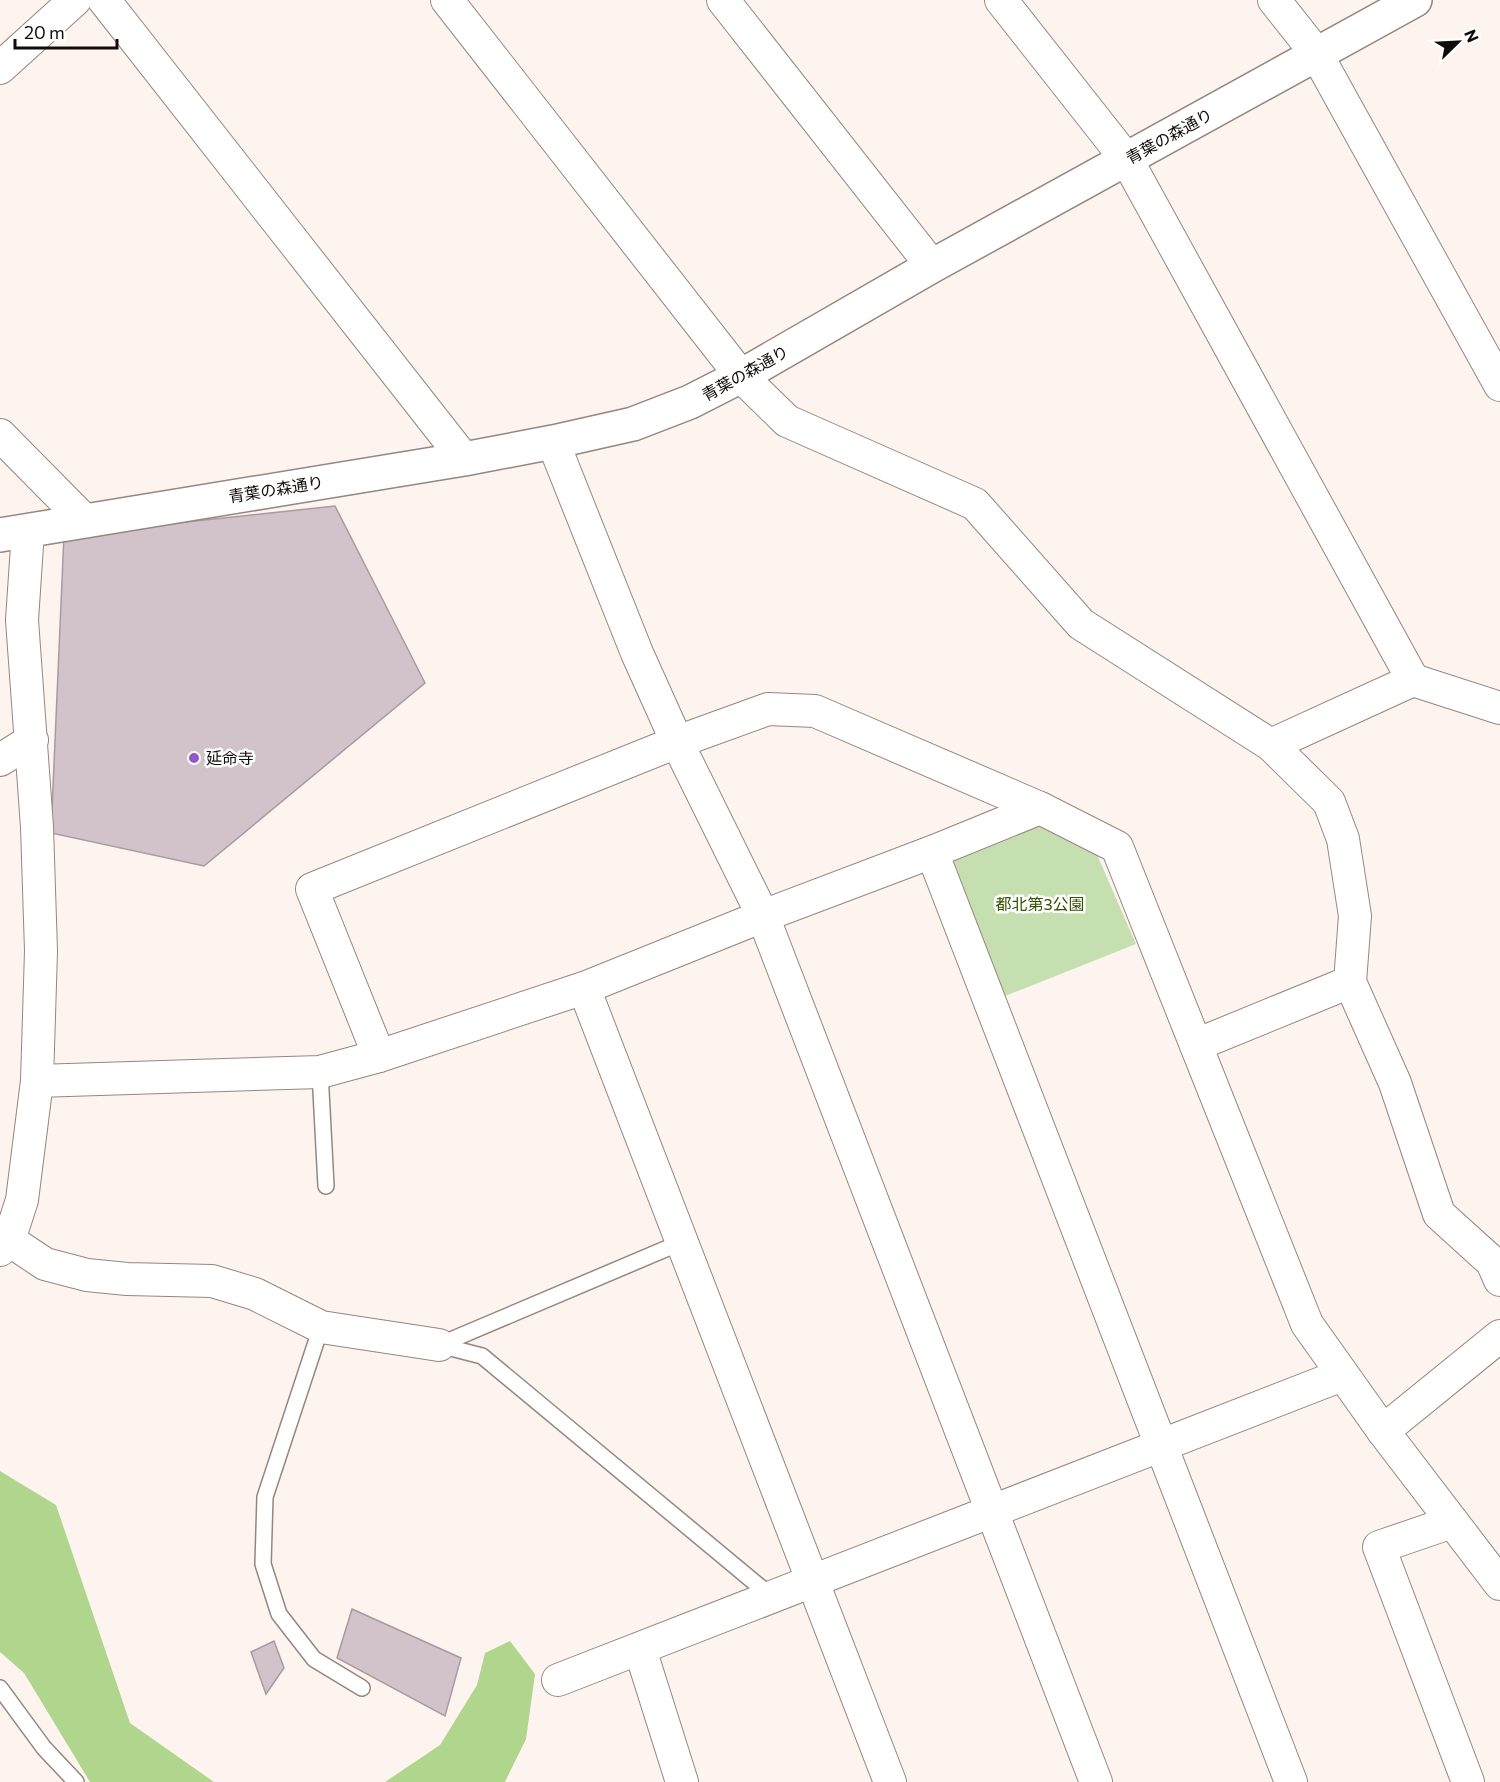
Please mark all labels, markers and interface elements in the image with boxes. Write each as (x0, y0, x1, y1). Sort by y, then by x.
scale bar (15, 12, 117, 50)
north arrow (1428, 12, 1488, 72)
text: 20 m (24, 21, 65, 43)
text: N (1461, 26, 1483, 45)
street label: 青葉の森通り (1122, 104, 1215, 167)
street label: 青葉の森通り (698, 341, 791, 404)
street label: 青葉の森通り (227, 472, 325, 505)
place label: 延命寺 (206, 748, 254, 767)
marker: 延命寺 (187, 751, 201, 765)
park label: 都北第3公園 (995, 894, 1085, 913)

